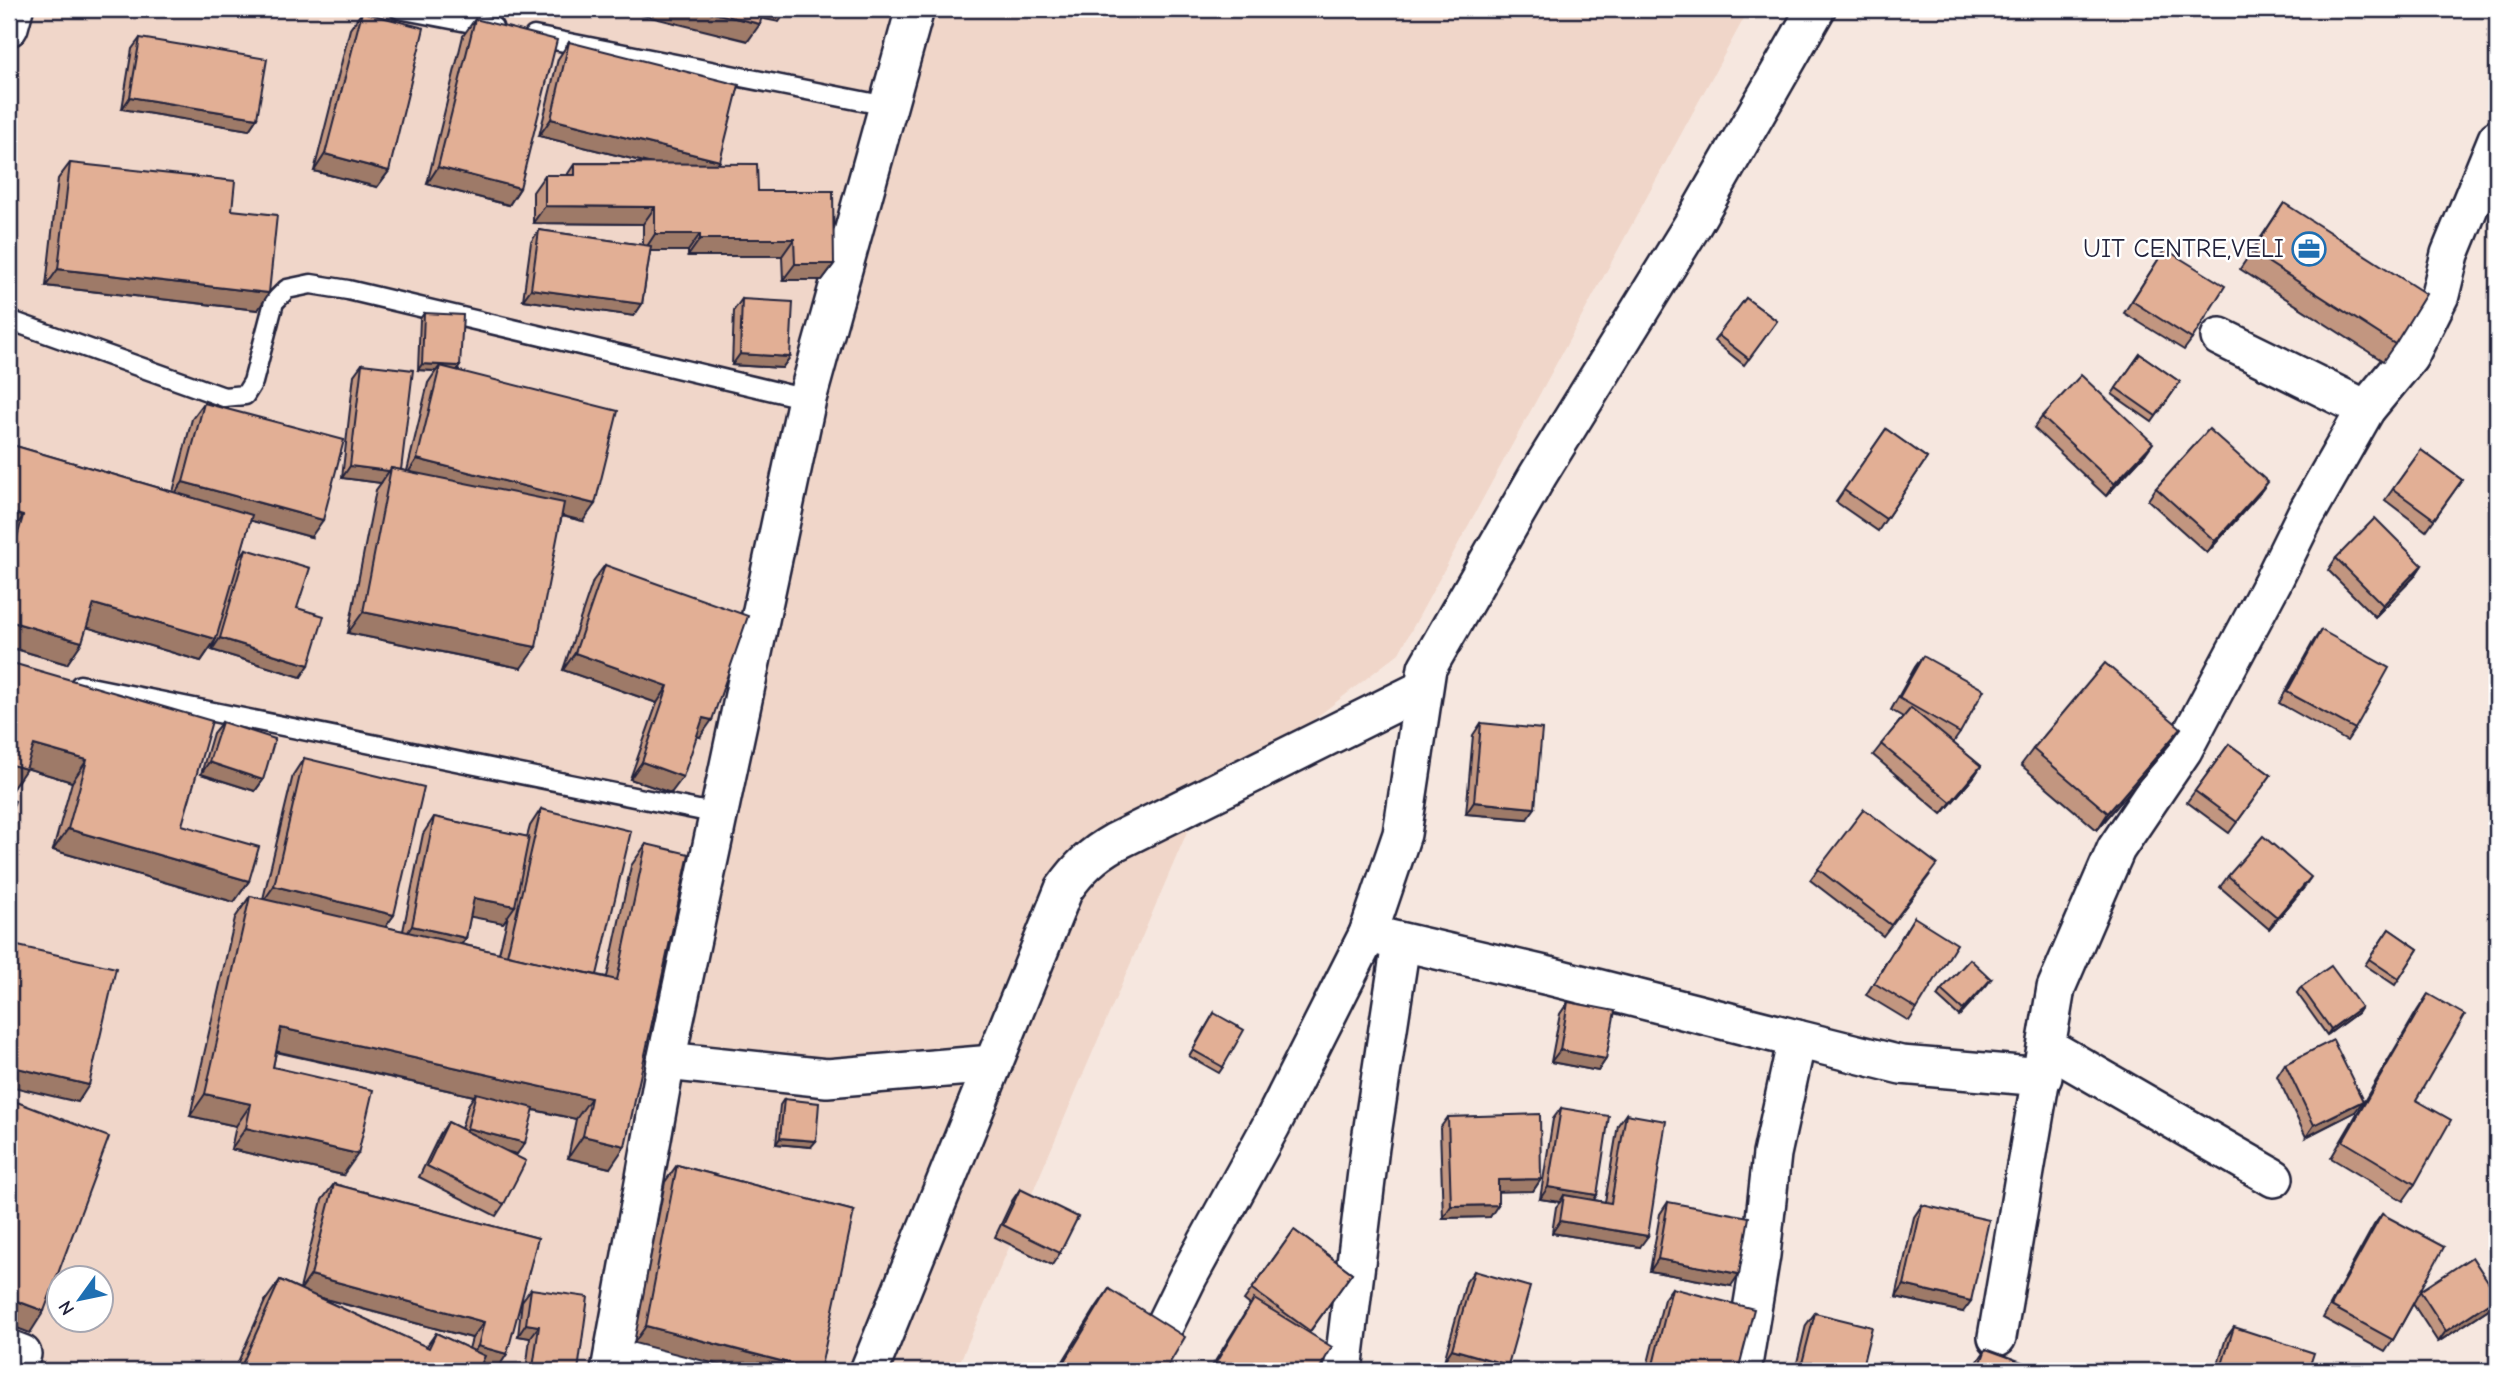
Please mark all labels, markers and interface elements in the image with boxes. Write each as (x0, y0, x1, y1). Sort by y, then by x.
office icon: UIT CENTRE,VELI (2290, 230, 2328, 268)
place label: UIT CENTRE,VELI (2083, 234, 2284, 264)
north arrow (46, 1264, 116, 1334)
text: N (54, 1297, 79, 1319)

